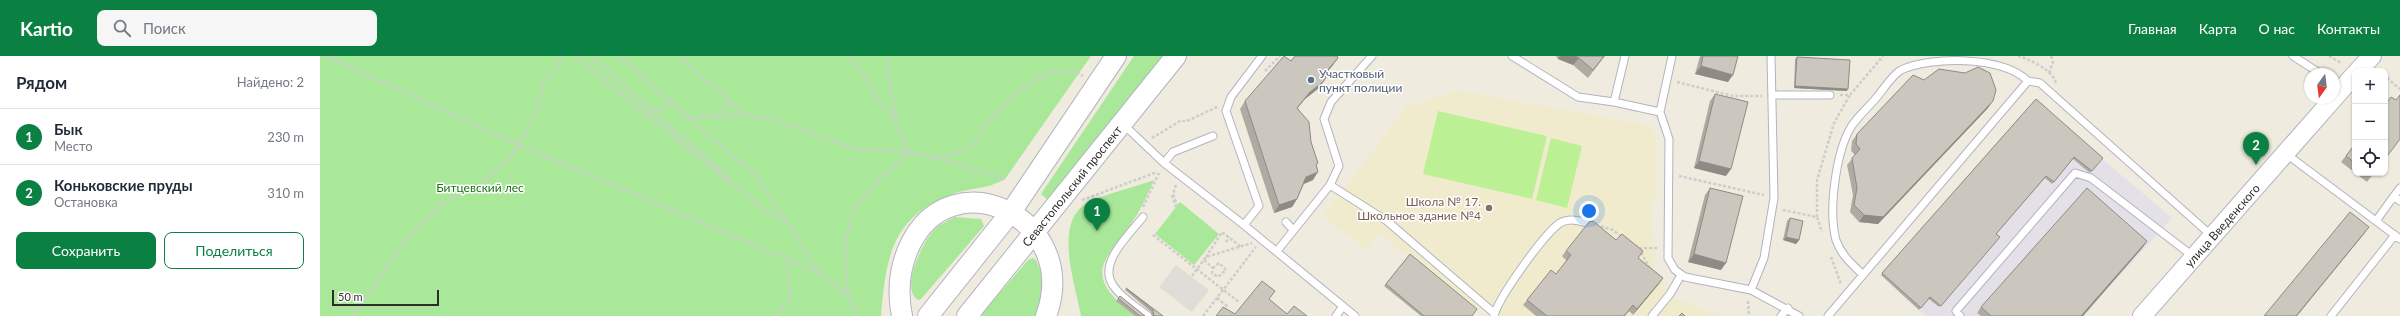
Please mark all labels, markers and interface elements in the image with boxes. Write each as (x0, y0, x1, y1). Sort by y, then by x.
search box (97, 10, 377, 46)
text: Kartio (20, 17, 73, 40)
icon: search (111, 17, 133, 39)
text: Поиск (143, 19, 186, 37)
text: Главная (2128, 20, 2177, 37)
text: Карта (2199, 20, 2237, 37)
text: О нас (2259, 20, 2295, 37)
text: Контакты (2317, 20, 2380, 37)
place label: Участковый пункт полиции (1319, 66, 1403, 95)
north arrow (2304, 68, 2340, 104)
map controls (2352, 68, 2388, 176)
button: + (2352, 68, 2388, 104)
text: Рядом (16, 72, 67, 93)
text: Найдено: 2 (237, 74, 304, 90)
marker: Участковый пункт полиции (1306, 75, 1316, 85)
button: − (2352, 104, 2388, 140)
text: Бык (54, 120, 83, 138)
street label: Севастопольский проспект (1018, 122, 1125, 249)
text: 1 (25, 129, 33, 145)
text: 230 m (267, 129, 304, 145)
pin: 2 (2243, 132, 2269, 165)
text: Место (54, 138, 93, 154)
button: locate (2352, 140, 2388, 176)
text: Коньковские пруды (54, 176, 193, 194)
park label: Битцевский лес (436, 180, 524, 195)
street label: улица Введенского (2181, 180, 2263, 270)
text: 2 (25, 185, 33, 201)
text: 310 m (267, 185, 304, 201)
text: Остановка (54, 194, 118, 210)
place label: Школа № 17. Школьное здание №4 (1357, 194, 1481, 223)
pin: 1 (1084, 198, 1110, 231)
your location (1579, 201, 1599, 221)
marker: Школа № 17. Школьное здание №4 (1484, 203, 1494, 213)
button: Сохранить (16, 232, 156, 269)
button: Поделиться (164, 232, 304, 269)
scale bar (332, 288, 439, 307)
text: 50 m (338, 290, 363, 303)

